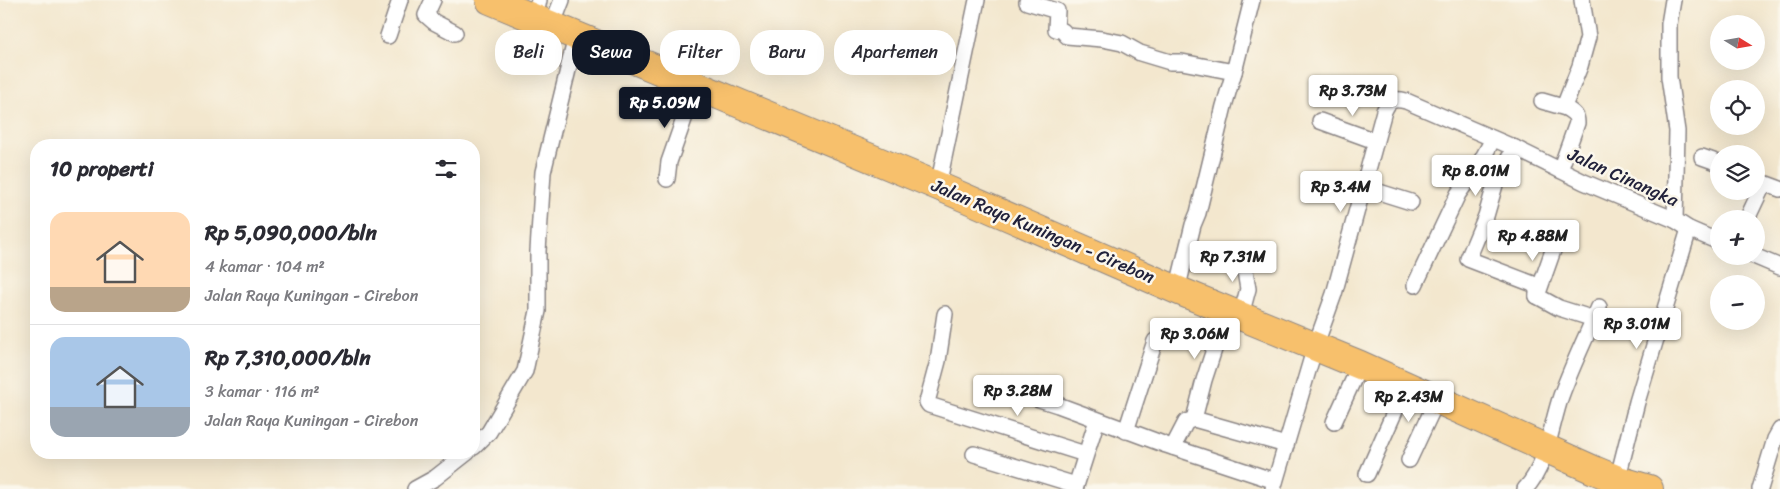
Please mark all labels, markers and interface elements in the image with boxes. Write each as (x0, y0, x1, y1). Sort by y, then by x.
north arrow (1710, 15, 1765, 70)
map controls (1710, 15, 1765, 330)
chip: Beli (495, 30, 562, 75)
chip: Sewa (572, 30, 650, 75)
chip: Filter (660, 30, 740, 75)
chip: Baru (750, 30, 824, 75)
chip: Apartemen (834, 30, 956, 75)
pin: Rp 3.73M (1301, 74, 1405, 117)
text: Rp 3.73M (1320, 76, 1386, 105)
button: locate (1710, 80, 1765, 135)
pin: Rp 5.09M (613, 86, 717, 129)
text: Rp 5.09M (630, 88, 700, 117)
street label: Jalan Cinangka (1561, 138, 1684, 216)
button: layers (1710, 145, 1765, 200)
text: 10 properti (50, 150, 154, 188)
pin: Rp 8.01M (1424, 154, 1528, 197)
icon: filters (432, 155, 460, 183)
text: Rp 8.01M (1443, 156, 1509, 185)
street label: Jalan Raya Kuningan - Cirebon (925, 169, 1160, 293)
pin: Rp 3.4M (1295, 170, 1387, 213)
text: Rp 3.4M (1311, 172, 1371, 201)
button: + (1710, 210, 1765, 265)
text: Rp 5,090,000/bln (205, 214, 377, 252)
pin: Rp 4.88M (1481, 220, 1585, 262)
text: Rp 4.88M (1498, 221, 1568, 250)
icon: home (90, 232, 150, 292)
pin: Rp 7.31M (1181, 240, 1285, 283)
text: Rp 7.31M (1201, 242, 1266, 271)
text: 4 kamar · 104 m² (205, 252, 325, 281)
button: − (1710, 275, 1765, 330)
text: Jalan Raya Kuningan - Cirebon (205, 281, 418, 310)
pin: Rp 3.01M (1585, 308, 1689, 350)
text: Rp 3.01M (1604, 309, 1670, 338)
pin: Rp 3.06M (1143, 318, 1247, 360)
text: Rp 3.06M (1161, 319, 1229, 348)
text: Rp 7,310,000/bln (205, 339, 371, 377)
icon: home (90, 357, 150, 417)
pin: Rp 3.28M (966, 374, 1070, 417)
text: Rp 3.28M (984, 376, 1052, 405)
text: 3 kamar · 116 m² (205, 377, 320, 406)
pin: Rp 2.43M (1357, 380, 1461, 423)
text: Rp 2.43M (1375, 382, 1443, 411)
text: Jalan Raya Kuningan - Cirebon (205, 406, 418, 435)

